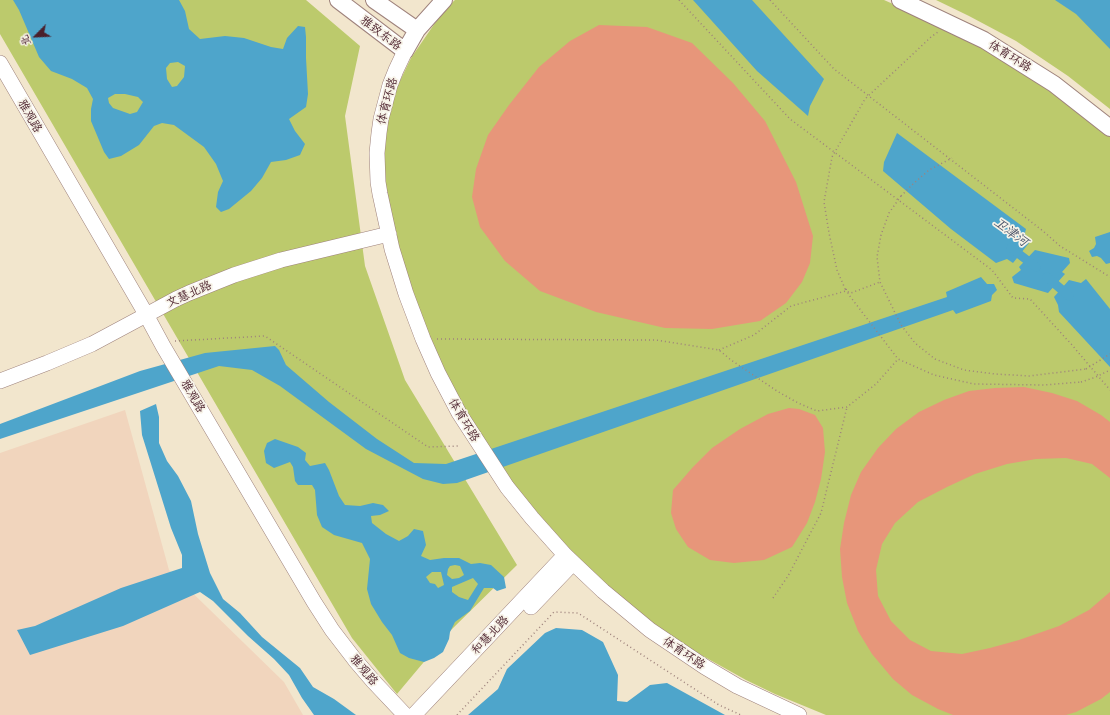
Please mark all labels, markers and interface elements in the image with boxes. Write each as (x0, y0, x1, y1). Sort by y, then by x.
street label: 雅致东路 (357, 13, 405, 53)
north arrow (16, 16, 56, 56)
text: 北 (15, 33, 34, 49)
street label: 体育环路 (986, 37, 1034, 75)
street label: 体育环路 (374, 76, 400, 126)
street label: 雅观路 (15, 97, 45, 135)
water label: 卫津河 (991, 214, 1031, 250)
street label: 文慧北路 (164, 278, 214, 310)
street label: 雅观路 (178, 377, 208, 415)
street label: 体育环路 (445, 396, 483, 444)
street label: 和慧北路 (468, 613, 512, 657)
street label: 体育环路 (660, 634, 708, 672)
street label: 雅观路 (347, 652, 381, 688)

